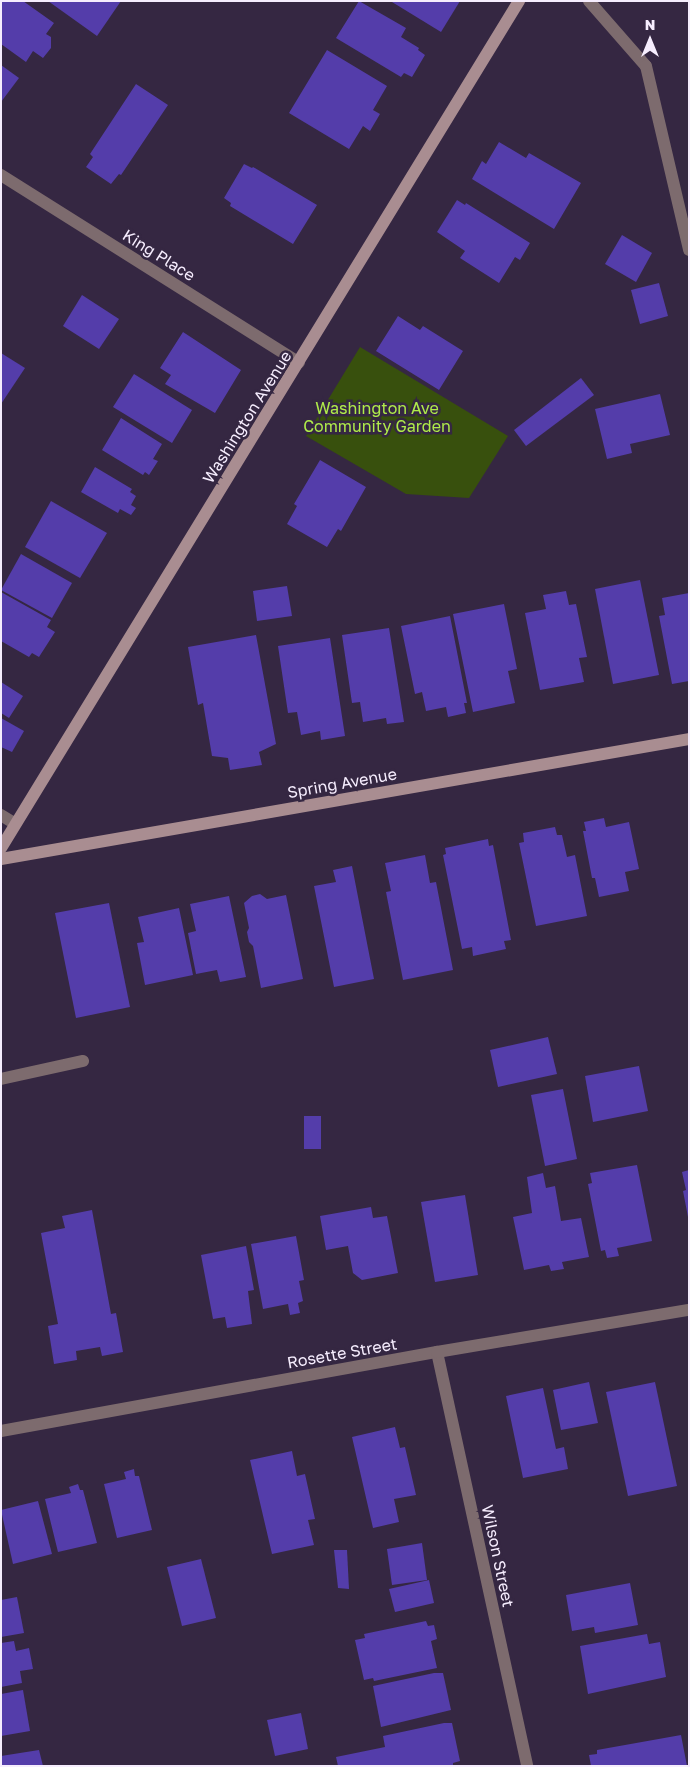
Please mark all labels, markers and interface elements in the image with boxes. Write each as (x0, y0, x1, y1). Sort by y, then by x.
north arrow (625, 15, 675, 65)
text: N (645, 16, 655, 33)
street label: King Place (119, 225, 199, 285)
street label: Washington Avenue (198, 347, 296, 487)
park label: Washington Ave Community Garden (303, 398, 451, 436)
street label: Spring Avenue (286, 764, 398, 802)
street label: Rosette Street (285, 1334, 399, 1372)
street label: Wilson Street (478, 1503, 518, 1609)

